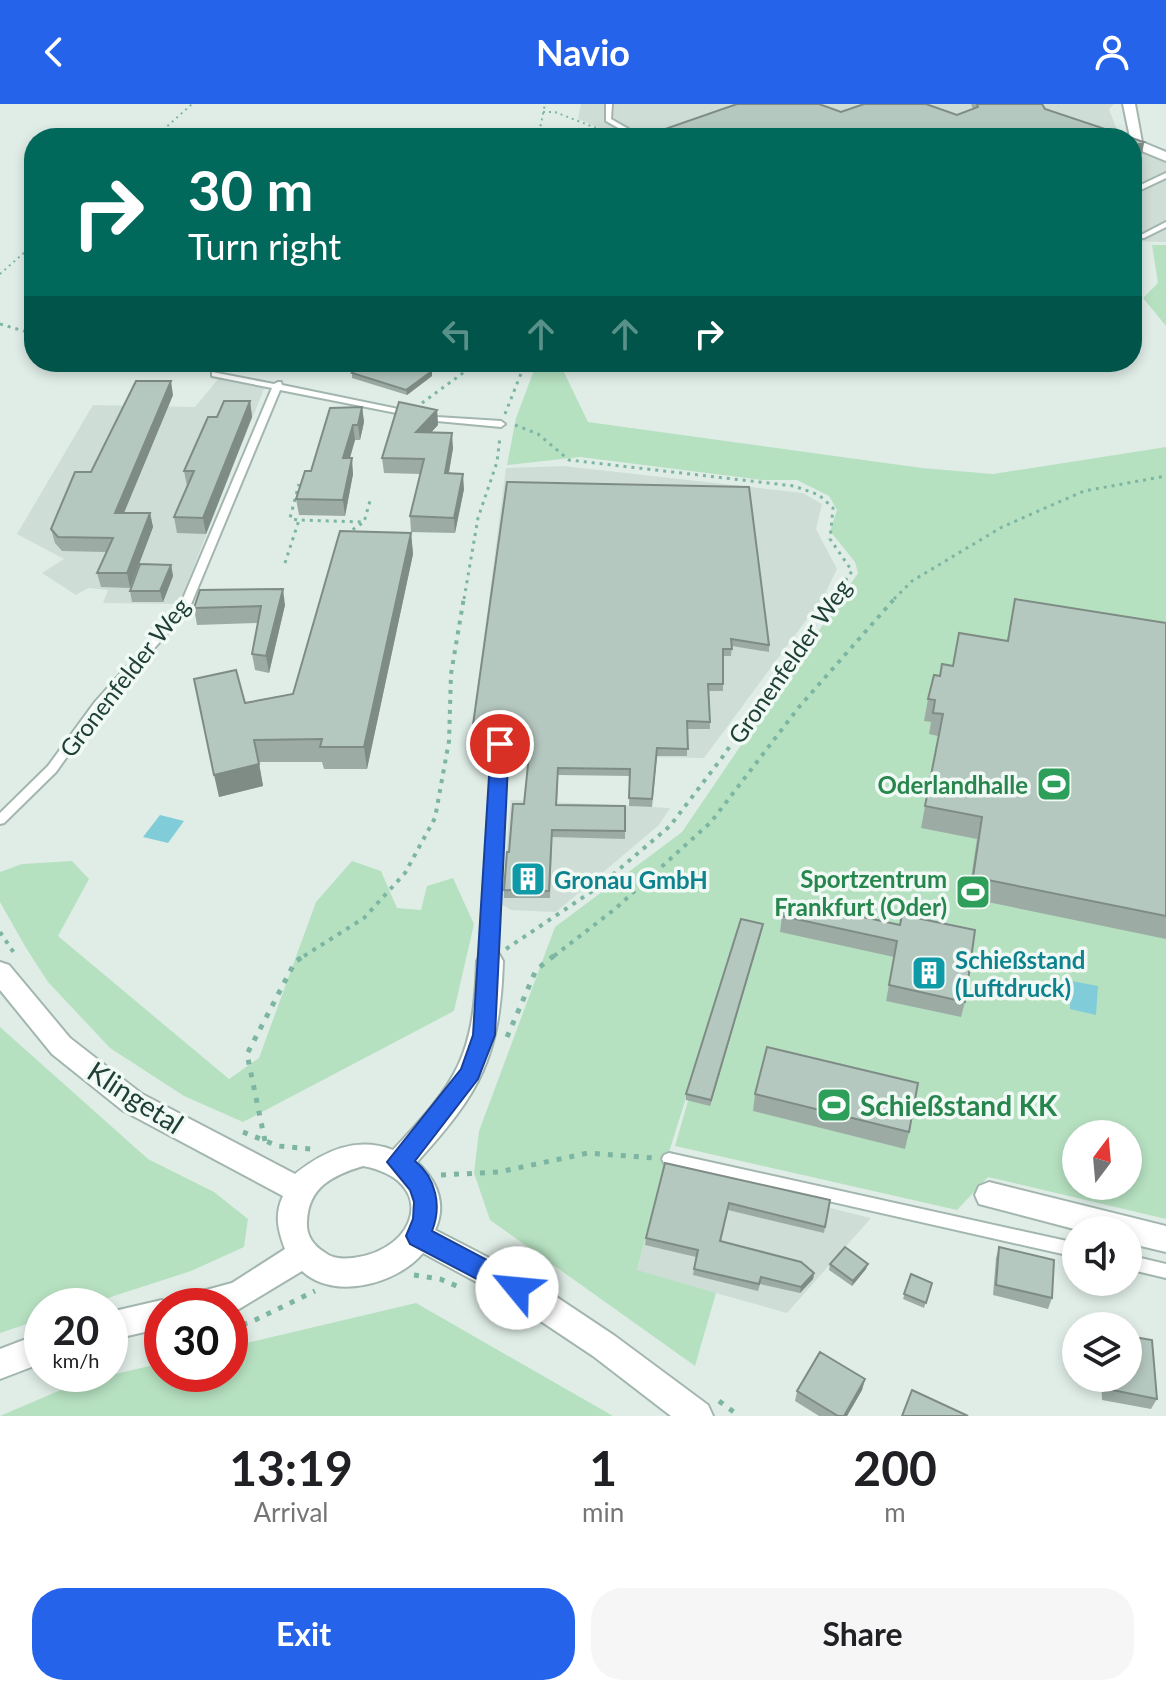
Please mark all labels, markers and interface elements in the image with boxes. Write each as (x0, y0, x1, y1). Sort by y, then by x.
icon: back (32, 30, 76, 74)
text: Navio (536, 30, 630, 74)
icon: person (1090, 30, 1134, 74)
text: 30 m (188, 156, 313, 223)
icon: right (56, 160, 160, 264)
text: Turn right (188, 224, 341, 268)
icon: left (435, 312, 479, 356)
icon: ahead (519, 312, 563, 356)
icon: ahead (603, 312, 647, 356)
icon: right (687, 312, 731, 356)
street label: Gronenfelder Weg (722, 573, 856, 749)
street label: Gronenfelder Weg (53, 592, 195, 762)
pin (466, 710, 534, 778)
icon: arrive (478, 722, 522, 766)
sports icon: Oderlandhalle (1035, 765, 1073, 803)
place label: Oderlandhalle (878, 770, 1028, 799)
building icon: Gronau GmbH (509, 860, 547, 898)
place label: Sportzentrum Frankfurt (Oder) (774, 864, 947, 921)
place label: Gronau GmbH (554, 865, 708, 894)
sports icon: Sportzentrum Frankfurt (Oder) (954, 873, 992, 911)
place label: Schießstand (Luftdruck) (955, 945, 1085, 1002)
building icon: Schießstand (Luftdruck) (910, 954, 948, 992)
street label: Klingetal (82, 1054, 190, 1140)
sports icon: Schießstand KK (815, 1086, 853, 1124)
place label: Schießstand KK (860, 1088, 1058, 1122)
north arrow (1062, 1120, 1142, 1200)
map controls (1062, 1120, 1142, 1392)
button: sound (1062, 1216, 1142, 1296)
position arrow (475, 1246, 559, 1330)
speed limit sign: 30 (144, 1288, 248, 1392)
text: 20 (53, 1306, 99, 1354)
button: layers (1062, 1312, 1142, 1392)
text: km/h (53, 1348, 99, 1372)
text: 13:19 (229, 1439, 353, 1496)
text: 1 (589, 1439, 617, 1496)
text: 200 (853, 1439, 937, 1496)
text: Arrival (254, 1496, 328, 1528)
text: min (582, 1496, 624, 1528)
text: m (884, 1496, 906, 1528)
button: Exit (32, 1588, 575, 1680)
button: Share (591, 1588, 1134, 1680)

